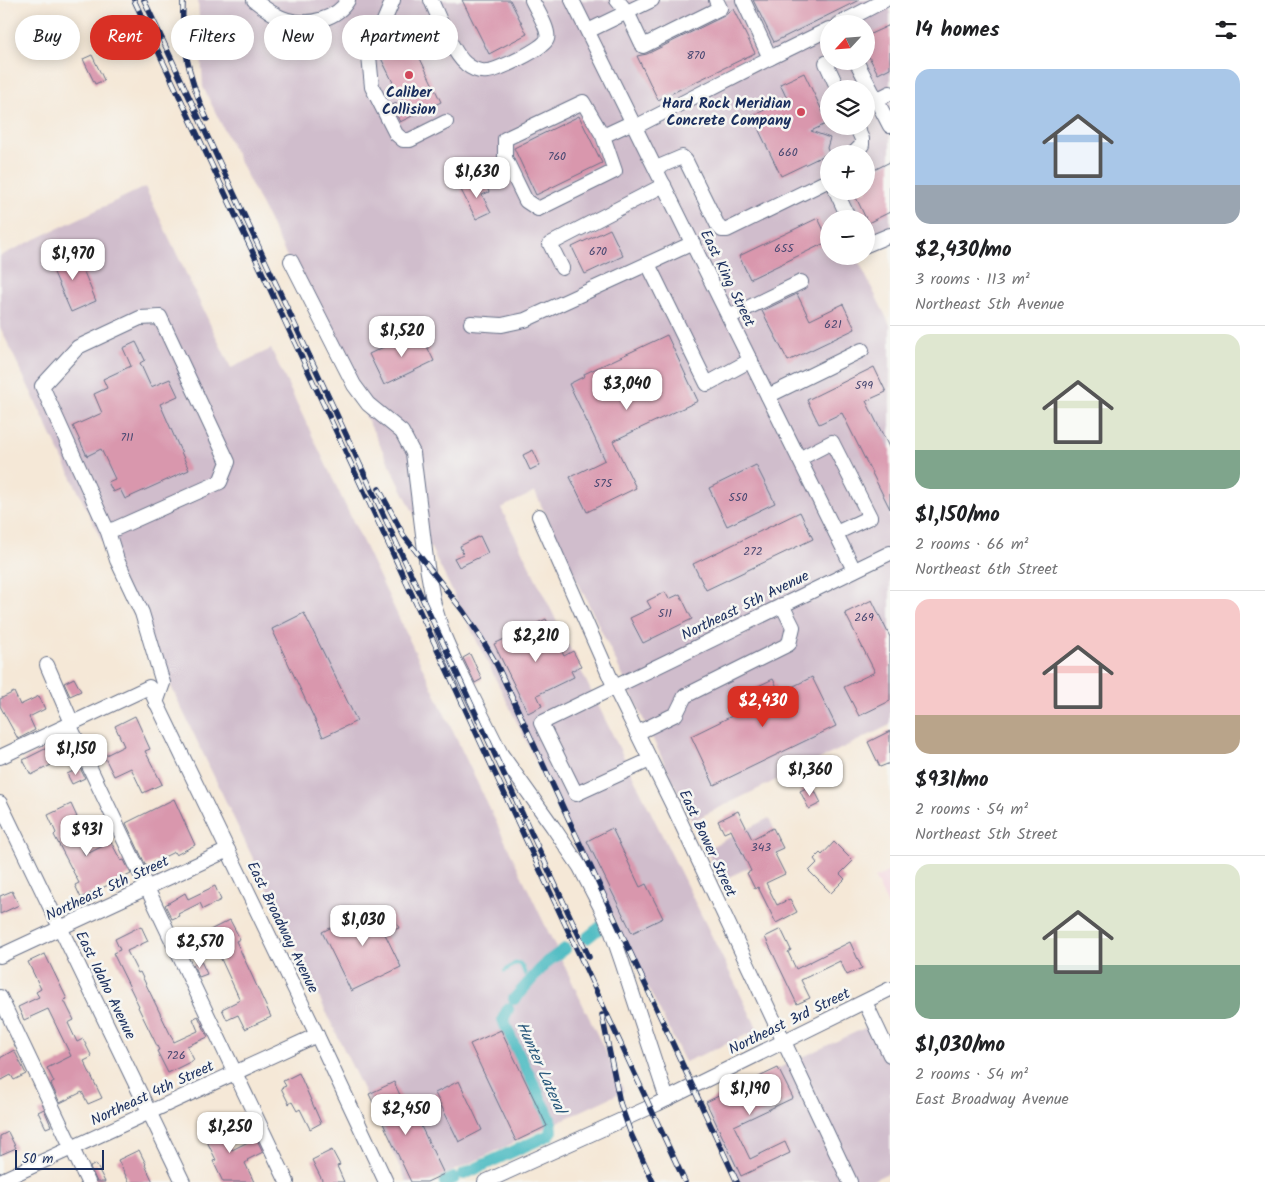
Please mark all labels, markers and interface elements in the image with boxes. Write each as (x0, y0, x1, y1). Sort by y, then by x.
text: 14 homes (915, 14, 1000, 47)
chip: Buy (15, 15, 80, 60)
chip: Rent (90, 15, 161, 60)
chip: Filters (171, 15, 254, 60)
chip: New (264, 15, 332, 60)
chip: Apartment (342, 15, 458, 60)
north arrow (820, 15, 875, 70)
map controls (820, 15, 875, 265)
icon: filters (1212, 16, 1240, 44)
house number: 870 (687, 46, 705, 65)
marker: Caliber Collision (403, 69, 415, 81)
button: layers (820, 80, 875, 135)
place label: Caliber Collision (382, 81, 436, 122)
place label: Hard Rock Meridian Concrete Company (662, 92, 791, 133)
icon: home (1033, 101, 1123, 191)
marker: Hard Rock Meridian Concrete Company (795, 106, 807, 118)
house number: 660 (778, 143, 798, 162)
button: + (820, 145, 875, 200)
house number: 760 (548, 147, 566, 166)
pin: $1,630 (436, 156, 518, 199)
text: $1,630 (455, 160, 499, 185)
button: − (820, 210, 875, 265)
street label: East King Street (693, 226, 761, 331)
text: $2,430/mo (915, 234, 1012, 267)
pin: $1,970 (32, 238, 114, 281)
house number: 655 (774, 239, 795, 258)
text: $1,970 (52, 242, 94, 267)
house number: 670 (589, 242, 607, 261)
text: 3 rooms · 113 m² (915, 267, 1030, 292)
text: Northeast 5th Avenue (915, 292, 1064, 317)
house number: 621 (824, 315, 842, 334)
pin: $1,520 (361, 316, 443, 358)
text: $1,520 (380, 319, 424, 344)
icon: home (1033, 367, 1123, 457)
pin: $3,040 (586, 368, 668, 411)
text: $3,040 (603, 372, 651, 397)
house number: 599 (855, 376, 873, 395)
house number: 711 (120, 428, 134, 447)
house number: 575 (594, 474, 614, 493)
house number: 550 (729, 488, 747, 507)
text: $1,150/mo (915, 499, 1000, 532)
text: 2 rooms · 66 m² (915, 532, 1029, 557)
house number: 272 (743, 542, 763, 561)
text: Northeast 6th Street (915, 557, 1058, 582)
street label: Northeast 5th Avenue (677, 564, 814, 647)
house number: 511 (658, 604, 672, 623)
house number: 269 (854, 608, 874, 627)
pin: $2,210 (495, 620, 577, 663)
text: $2,210 (513, 624, 559, 649)
icon: home (1033, 632, 1123, 722)
pin: $2,430 (722, 686, 804, 728)
text: $2,430 (739, 689, 787, 714)
pin: $1,150 (35, 734, 117, 776)
text: $1,150 (56, 737, 96, 762)
pin: $1,360 (769, 754, 851, 797)
text: $1,360 (788, 758, 832, 783)
text: $931/mo (915, 764, 989, 797)
street label: East Bower Street (672, 786, 743, 901)
text: 2 rooms · 54 m² (915, 797, 1028, 822)
pin: $931 (57, 814, 117, 857)
text: $931 (71, 818, 103, 843)
text: Northeast 5th Street (915, 822, 1058, 847)
house number: 343 (751, 838, 771, 857)
street label: Northeast 5th Street (42, 850, 173, 928)
street label: East Broadway Avenue (240, 857, 325, 998)
icon: home (1033, 897, 1123, 987)
pin: $1,030 (322, 904, 404, 947)
text: $1,030 (341, 908, 385, 933)
pin: $2,570 (159, 926, 241, 969)
street label: East Idaho Avenue (68, 927, 142, 1044)
text: $2,570 (177, 930, 223, 955)
street label: Northeast 3rd Street (724, 982, 855, 1062)
water label: Hunter Lateral (509, 1018, 573, 1120)
text: $1,030/mo (915, 1029, 1005, 1062)
house number: 726 (166, 1046, 186, 1065)
street label: Northeast 4th Street (87, 1055, 218, 1133)
text: 2 rooms · 54 m² (915, 1062, 1028, 1087)
pin: $1,190 (709, 1074, 791, 1116)
text: $1,190 (730, 1077, 770, 1102)
text: East Broadway Avenue (915, 1087, 1069, 1112)
pin: $2,450 (365, 1094, 447, 1136)
text: $2,450 (382, 1097, 430, 1122)
pin: $1,250 (189, 1112, 271, 1154)
text: $1,250 (208, 1115, 252, 1140)
scale bar (15, 1147, 104, 1170)
text: 50 m (22, 1148, 53, 1170)

